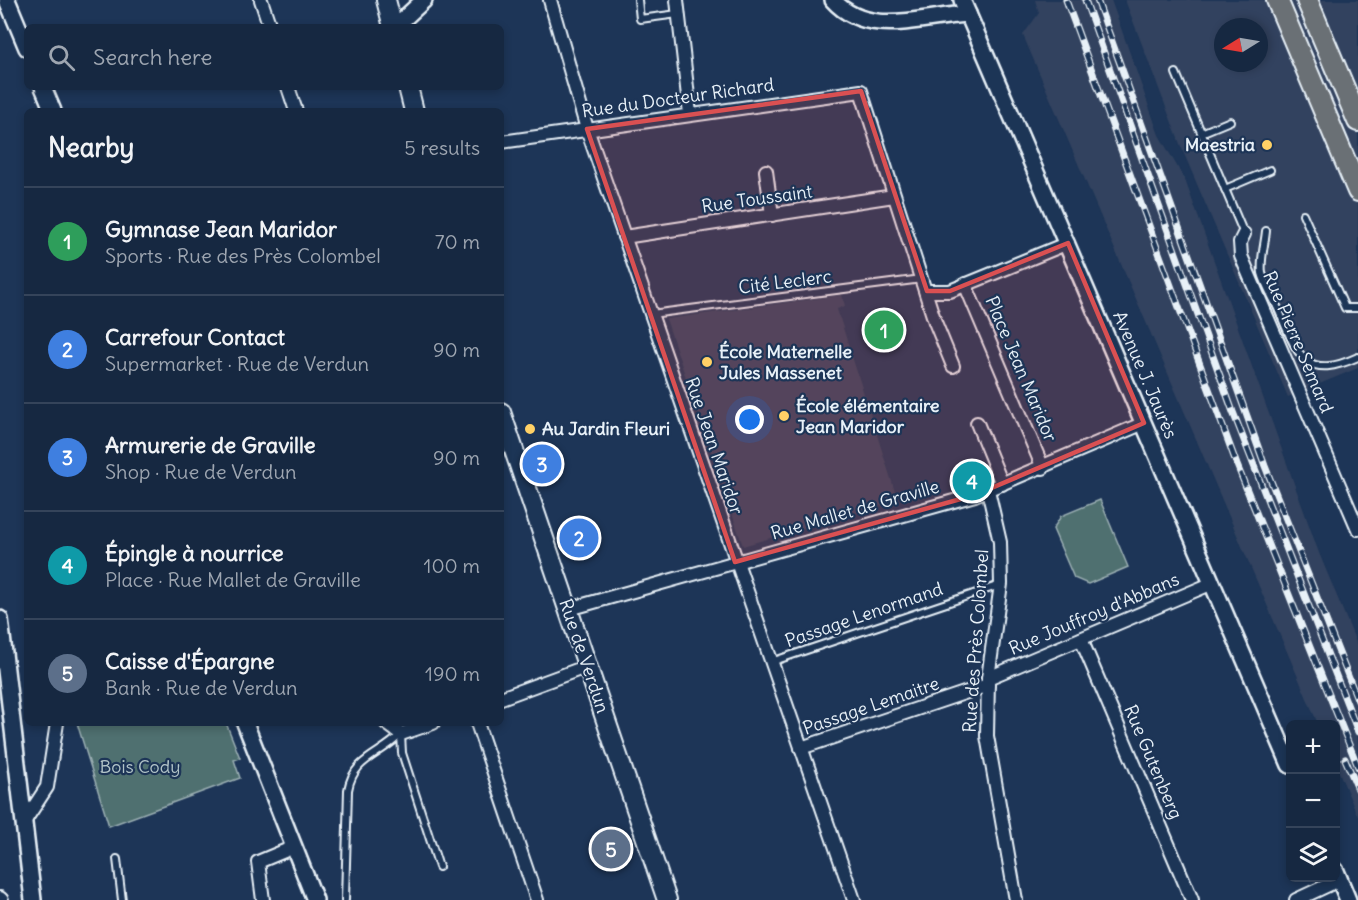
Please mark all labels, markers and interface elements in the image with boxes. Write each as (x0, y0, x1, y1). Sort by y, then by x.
north arrow (1214, 18, 1268, 72)
search box (24, 24, 504, 90)
icon: search (45, 41, 78, 74)
text: Search here (93, 43, 212, 71)
street label: Rue du Docteur Richard (580, 73, 776, 122)
text: Nearby (48, 131, 134, 164)
place label: Maestria (1185, 133, 1255, 156)
text: 5 results (404, 135, 480, 160)
marker: Maestria (1260, 138, 1274, 152)
street label: Rue Toussaint (700, 179, 814, 218)
text: Gymnase Jean Maridor (105, 215, 337, 243)
text: 1 (64, 229, 71, 254)
text: 70 m (435, 229, 480, 254)
text: Sports · Rue des Près Colombel (105, 243, 381, 268)
street label: Cité Leclerc (737, 264, 833, 299)
street label: Rue Pierre Semard (1258, 267, 1339, 417)
street label: Place Jean Maridor (980, 293, 1063, 446)
pin: 1 (864, 308, 904, 352)
street label: Avenue J. Jaurès (1108, 308, 1183, 442)
text: Carrefour Contact (105, 323, 285, 351)
text: 2 (62, 337, 73, 362)
text: 90 m (433, 337, 480, 362)
place label: École Maternelle Jules Massenet (719, 340, 852, 384)
text: Supermarket · Rue de Verdun (105, 351, 369, 376)
marker: École Maternelle Jules Massenet (700, 355, 714, 369)
street label: Rue Jean Maridor (680, 374, 749, 518)
place label: École élémentaire Jean Maridor (796, 394, 940, 438)
your location (735, 405, 764, 434)
marker: École élémentaire Jean Maridor (777, 409, 791, 423)
place label: Au Jardin Fleuri (542, 417, 670, 440)
marker: Au Jardin Fleuri (523, 422, 537, 436)
text: Armurerie de Graville (105, 431, 316, 459)
pin: 3 (522, 442, 562, 486)
text: 3 (62, 445, 73, 470)
text: 90 m (433, 445, 480, 470)
pin: 4 (952, 458, 992, 504)
text: Shop · Rue de Verdun (105, 459, 297, 484)
street label: Rue Mallet de Graville (768, 474, 942, 545)
pin: 2 (560, 516, 598, 560)
text: Épingle à nourrice (105, 539, 284, 567)
street label: Rue des Près Colombel (958, 549, 993, 733)
text: 4 (62, 553, 73, 578)
text: 100 m (423, 553, 480, 578)
text: Place · Rue Mallet de Graville (105, 567, 361, 592)
street label: Rue Jouffroy d'Abbans (1005, 567, 1182, 660)
street label: Passage Lenormand (782, 577, 946, 652)
street label: Rue de Verdun (554, 596, 615, 716)
text: Caisse d'Épargne (105, 647, 275, 675)
text: 5 (62, 661, 73, 686)
text: 190 m (425, 661, 480, 686)
street label: Passage Lemaitre (800, 671, 942, 740)
text: Bank · Rue de Verdun (105, 675, 298, 700)
street label: Rue Gutenberg (1119, 701, 1188, 822)
map controls (1286, 720, 1340, 882)
button: + (1286, 720, 1340, 774)
park label: Bois Cody (100, 755, 181, 778)
button: − (1286, 774, 1340, 828)
pin: 5 (592, 826, 630, 872)
button: layers (1286, 828, 1340, 882)

